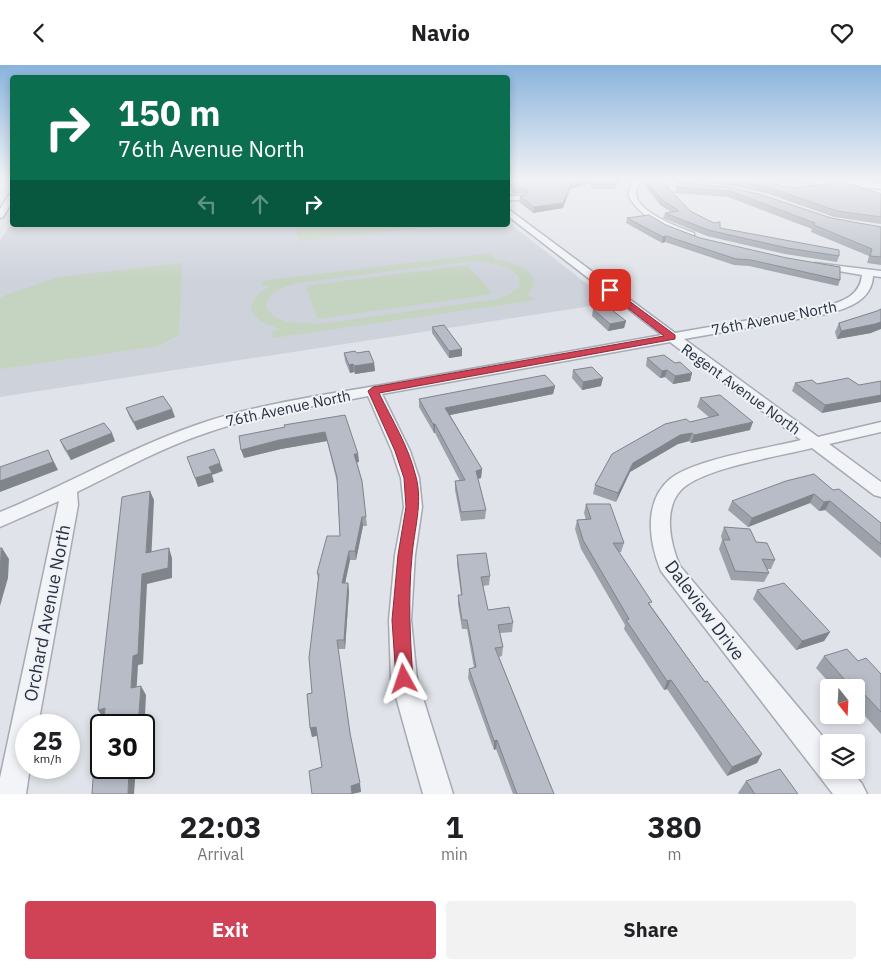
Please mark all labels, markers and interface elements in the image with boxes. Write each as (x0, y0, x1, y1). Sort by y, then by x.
text: Navio (411, 18, 470, 47)
icon: back (25, 19, 53, 47)
icon: heart (828, 19, 856, 47)
text: 150 m (118, 90, 221, 136)
icon: right (35, 95, 100, 160)
text: 76th Avenue North (118, 134, 305, 163)
icon: left (193, 190, 221, 218)
icon: ahead (246, 190, 274, 218)
icon: right (299, 190, 327, 218)
pin (589, 269, 631, 311)
icon: arrive (596, 276, 624, 304)
street label: 76th Avenue North (710, 297, 838, 339)
street label: Regent Avenue North (678, 339, 804, 439)
street label: 76th Avenue North (224, 385, 352, 431)
street label: Orchard Avenue North (19, 523, 75, 703)
street label: Daleview Drive (660, 555, 750, 665)
position arrow (377, 652, 429, 704)
north arrow (820, 679, 865, 724)
map controls (820, 679, 865, 779)
speed limit sign: 30 (90, 714, 155, 779)
text: 25 (32, 724, 63, 757)
button: layers (820, 734, 865, 779)
text: km/h (33, 751, 62, 766)
text: 22:03 (180, 807, 261, 846)
text: 1 (445, 807, 463, 846)
text: 380 (647, 807, 701, 846)
text: Arrival (197, 844, 244, 864)
text: min (441, 844, 468, 864)
text: m (667, 844, 681, 864)
button: Exit (25, 901, 436, 959)
button: Share (446, 901, 856, 959)

